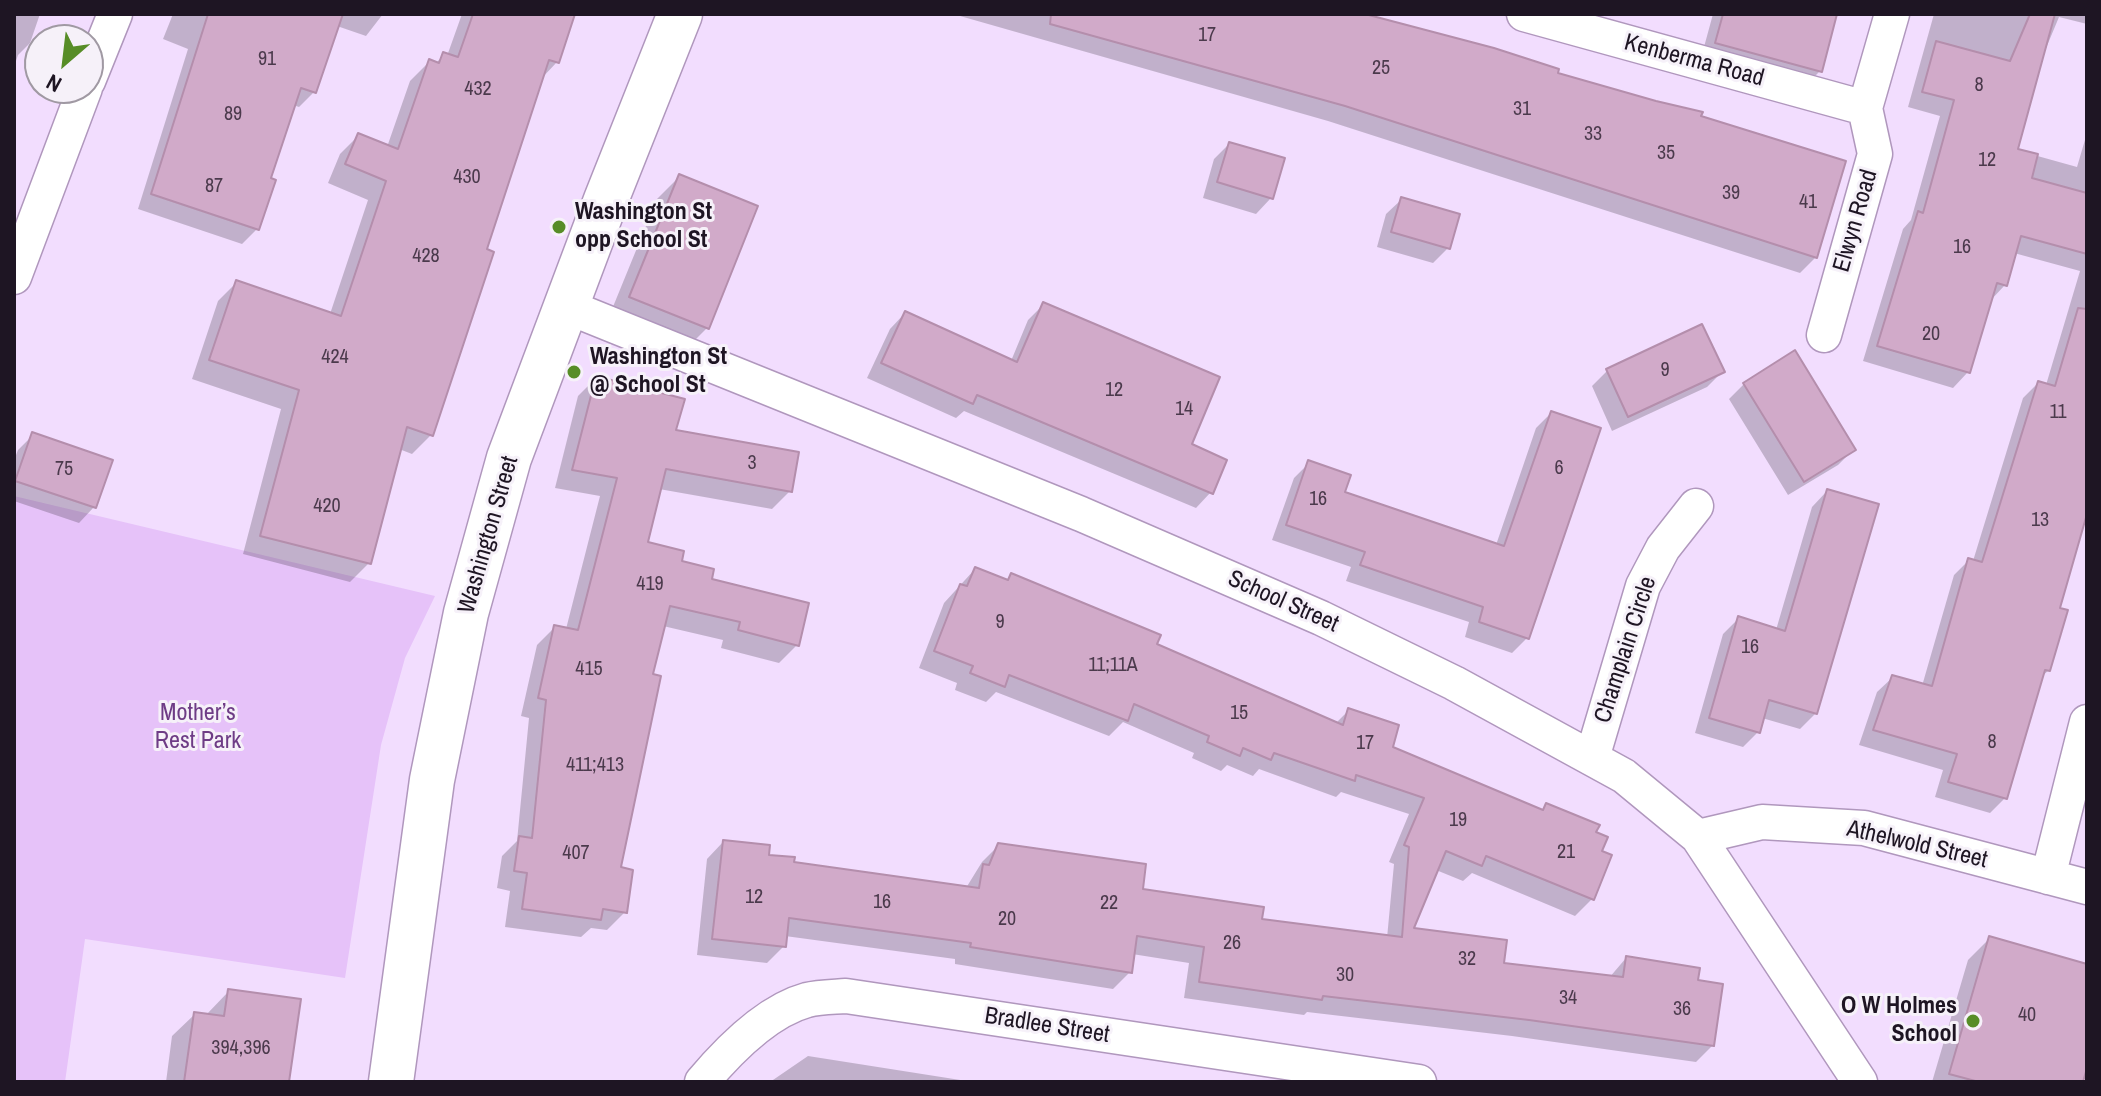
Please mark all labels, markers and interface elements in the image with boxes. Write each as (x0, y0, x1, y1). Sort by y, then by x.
north arrow (24, 24, 104, 104)
house number: 17 (1198, 24, 1216, 48)
street label: Kenberma Road (1621, 29, 1767, 93)
house number: 91 (258, 48, 276, 72)
house number: 25 (1372, 57, 1390, 81)
text: N (41, 67, 66, 100)
house number: 8 (1974, 74, 1984, 98)
house number: 432 (464, 78, 492, 102)
house number: 31 (1513, 98, 1531, 122)
house number: 89 (224, 103, 242, 127)
house number: 33 (1584, 123, 1602, 147)
house number: 35 (1657, 142, 1675, 166)
house number: 12 (1978, 149, 1996, 173)
house number: 430 (453, 166, 481, 190)
street label: Elwyn Road (1828, 167, 1884, 275)
house number: 87 (205, 175, 223, 199)
house number: 39 (1722, 182, 1740, 206)
house number: 41 (1799, 191, 1817, 215)
place label: Washington St opp School St (575, 199, 712, 255)
marker: Washington St opp School St (550, 218, 568, 236)
house number: 16 (1953, 236, 1971, 260)
house number: 428 (412, 245, 440, 269)
house number: 20 (1922, 323, 1940, 347)
place label: Washington St @ School St (590, 344, 727, 400)
house number: 424 (321, 346, 349, 370)
house number: 9 (1660, 359, 1670, 383)
marker: Washington St @ School St (565, 363, 583, 381)
house number: 12 (1105, 379, 1123, 403)
house number: 14 (1175, 398, 1193, 422)
house number: 11 (2049, 401, 2067, 425)
house number: 3 (747, 452, 757, 476)
street label: Washington Street (453, 453, 525, 617)
house number: 6 (1554, 457, 1564, 481)
house number: 75 (55, 458, 73, 482)
house number: 16 (1309, 488, 1327, 512)
house number: 420 (313, 495, 341, 519)
house number: 13 (2031, 509, 2049, 533)
street label: School Street (1223, 565, 1343, 639)
house number: 419 (636, 573, 664, 597)
street label: Champlain Circle (1589, 573, 1663, 727)
house number: 9 (995, 611, 1005, 635)
house number: 16 (1741, 636, 1759, 660)
house number: 11;11A (1088, 654, 1138, 678)
house number: 415 (575, 658, 603, 682)
park label: Mother’s Rest Park (155, 700, 241, 756)
house number: 15 (1230, 702, 1248, 726)
house number: 8 (1987, 731, 1997, 755)
house number: 17 (1356, 732, 1374, 756)
house number: 411;413 (566, 754, 624, 778)
house number: 19 (1449, 809, 1467, 833)
street label: Athelwold Street (1844, 815, 1990, 875)
house number: 21 (1557, 841, 1575, 865)
house number: 407 (562, 842, 590, 866)
house number: 12 (745, 886, 763, 910)
house number: 16 (873, 891, 891, 915)
house number: 22 (1100, 892, 1118, 916)
house number: 20 (998, 908, 1016, 932)
house number: 26 (1223, 932, 1241, 956)
house number: 32 (1458, 948, 1476, 972)
house number: 30 (1336, 964, 1354, 988)
house number: 34 (1559, 987, 1577, 1011)
place label: O W Holmes School (1841, 993, 1957, 1049)
house number: 36 (1673, 998, 1691, 1022)
street label: Bradlee Street (983, 1002, 1111, 1050)
house number: 40 (2018, 1004, 2036, 1028)
marker: O W Holmes School (1964, 1012, 1982, 1030)
house number: 394,396 (211, 1037, 271, 1061)

